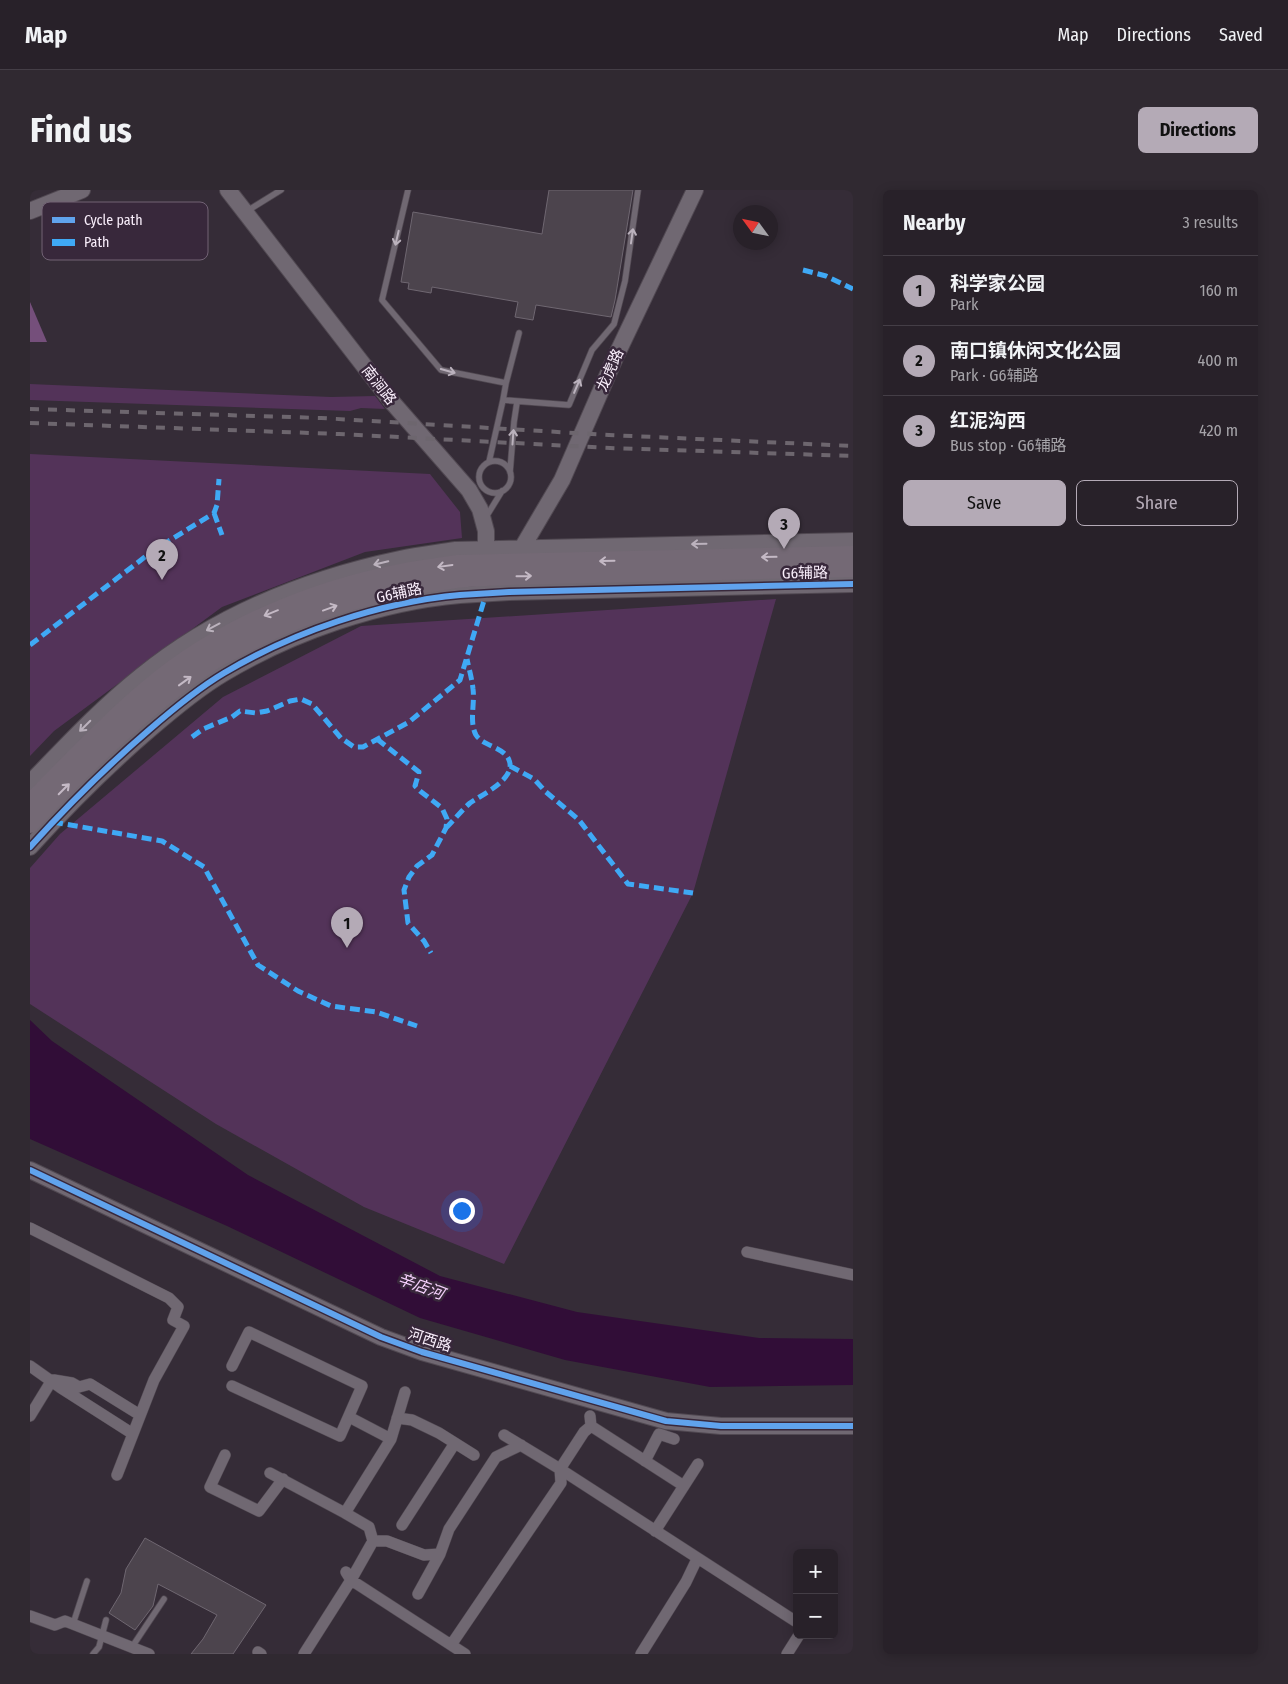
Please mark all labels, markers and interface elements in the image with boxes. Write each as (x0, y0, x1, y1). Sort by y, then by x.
text: Map (25, 21, 67, 49)
text: Map (1057, 24, 1089, 46)
text: Directions (1117, 24, 1191, 46)
text: Saved (1219, 24, 1263, 46)
button: Directions (1138, 107, 1258, 153)
text: Find us (30, 109, 132, 151)
legend (42, 202, 208, 260)
north arrow (733, 205, 778, 250)
text: Nearby (903, 210, 965, 236)
text: Cycle path (84, 212, 143, 229)
text: 3 results (1182, 213, 1238, 232)
one-way arrow (392, 229, 401, 245)
one-way arrow (627, 229, 637, 245)
text: Path (84, 234, 109, 251)
text: 科学家公园 (950, 272, 1045, 295)
text: 1 (916, 281, 922, 300)
text: 160 m (1199, 281, 1238, 300)
text: Park (950, 295, 978, 314)
text: 南口镇休闲文化公园 (950, 339, 1121, 362)
street label: 龙虎路 (593, 346, 627, 394)
text: 2 (915, 351, 923, 370)
text: 400 m (1198, 351, 1238, 370)
street label: 南涧路 (358, 362, 400, 408)
text: Park · G6辅路 (950, 366, 1038, 385)
one-way arrow (440, 367, 456, 376)
one-way arrow (573, 379, 583, 394)
text: 红泥沟西 (950, 409, 1026, 432)
text: 3 (915, 421, 923, 440)
text: 420 m (1199, 421, 1238, 440)
one-way arrow (508, 429, 517, 445)
text: Bus stop · G6辅路 (950, 436, 1066, 455)
button: Save (903, 480, 1066, 526)
button: Share (1076, 480, 1238, 526)
pin: 3 (768, 508, 800, 549)
pin: 2 (146, 539, 178, 580)
one-way arrow (692, 540, 708, 549)
one-way arrow (762, 552, 778, 562)
one-way arrow (599, 556, 615, 565)
one-way arrow (373, 559, 389, 568)
one-way arrow (437, 561, 453, 571)
street label: G6辅路 (782, 564, 828, 582)
one-way arrow (515, 571, 531, 581)
street label: G6辅路 (375, 579, 423, 607)
one-way arrow (321, 603, 337, 612)
one-way arrow (264, 609, 279, 618)
one-way arrow (206, 623, 221, 632)
one-way arrow (178, 676, 192, 686)
one-way arrow (79, 720, 91, 733)
one-way arrow (58, 783, 70, 795)
pin: 1 (331, 907, 363, 948)
your location (449, 1198, 475, 1224)
water label: 辛店河 (395, 1269, 450, 1304)
street label: 河西路 (406, 1324, 454, 1356)
map controls (793, 1549, 838, 1639)
button: + (793, 1549, 838, 1594)
button: − (793, 1594, 838, 1639)

